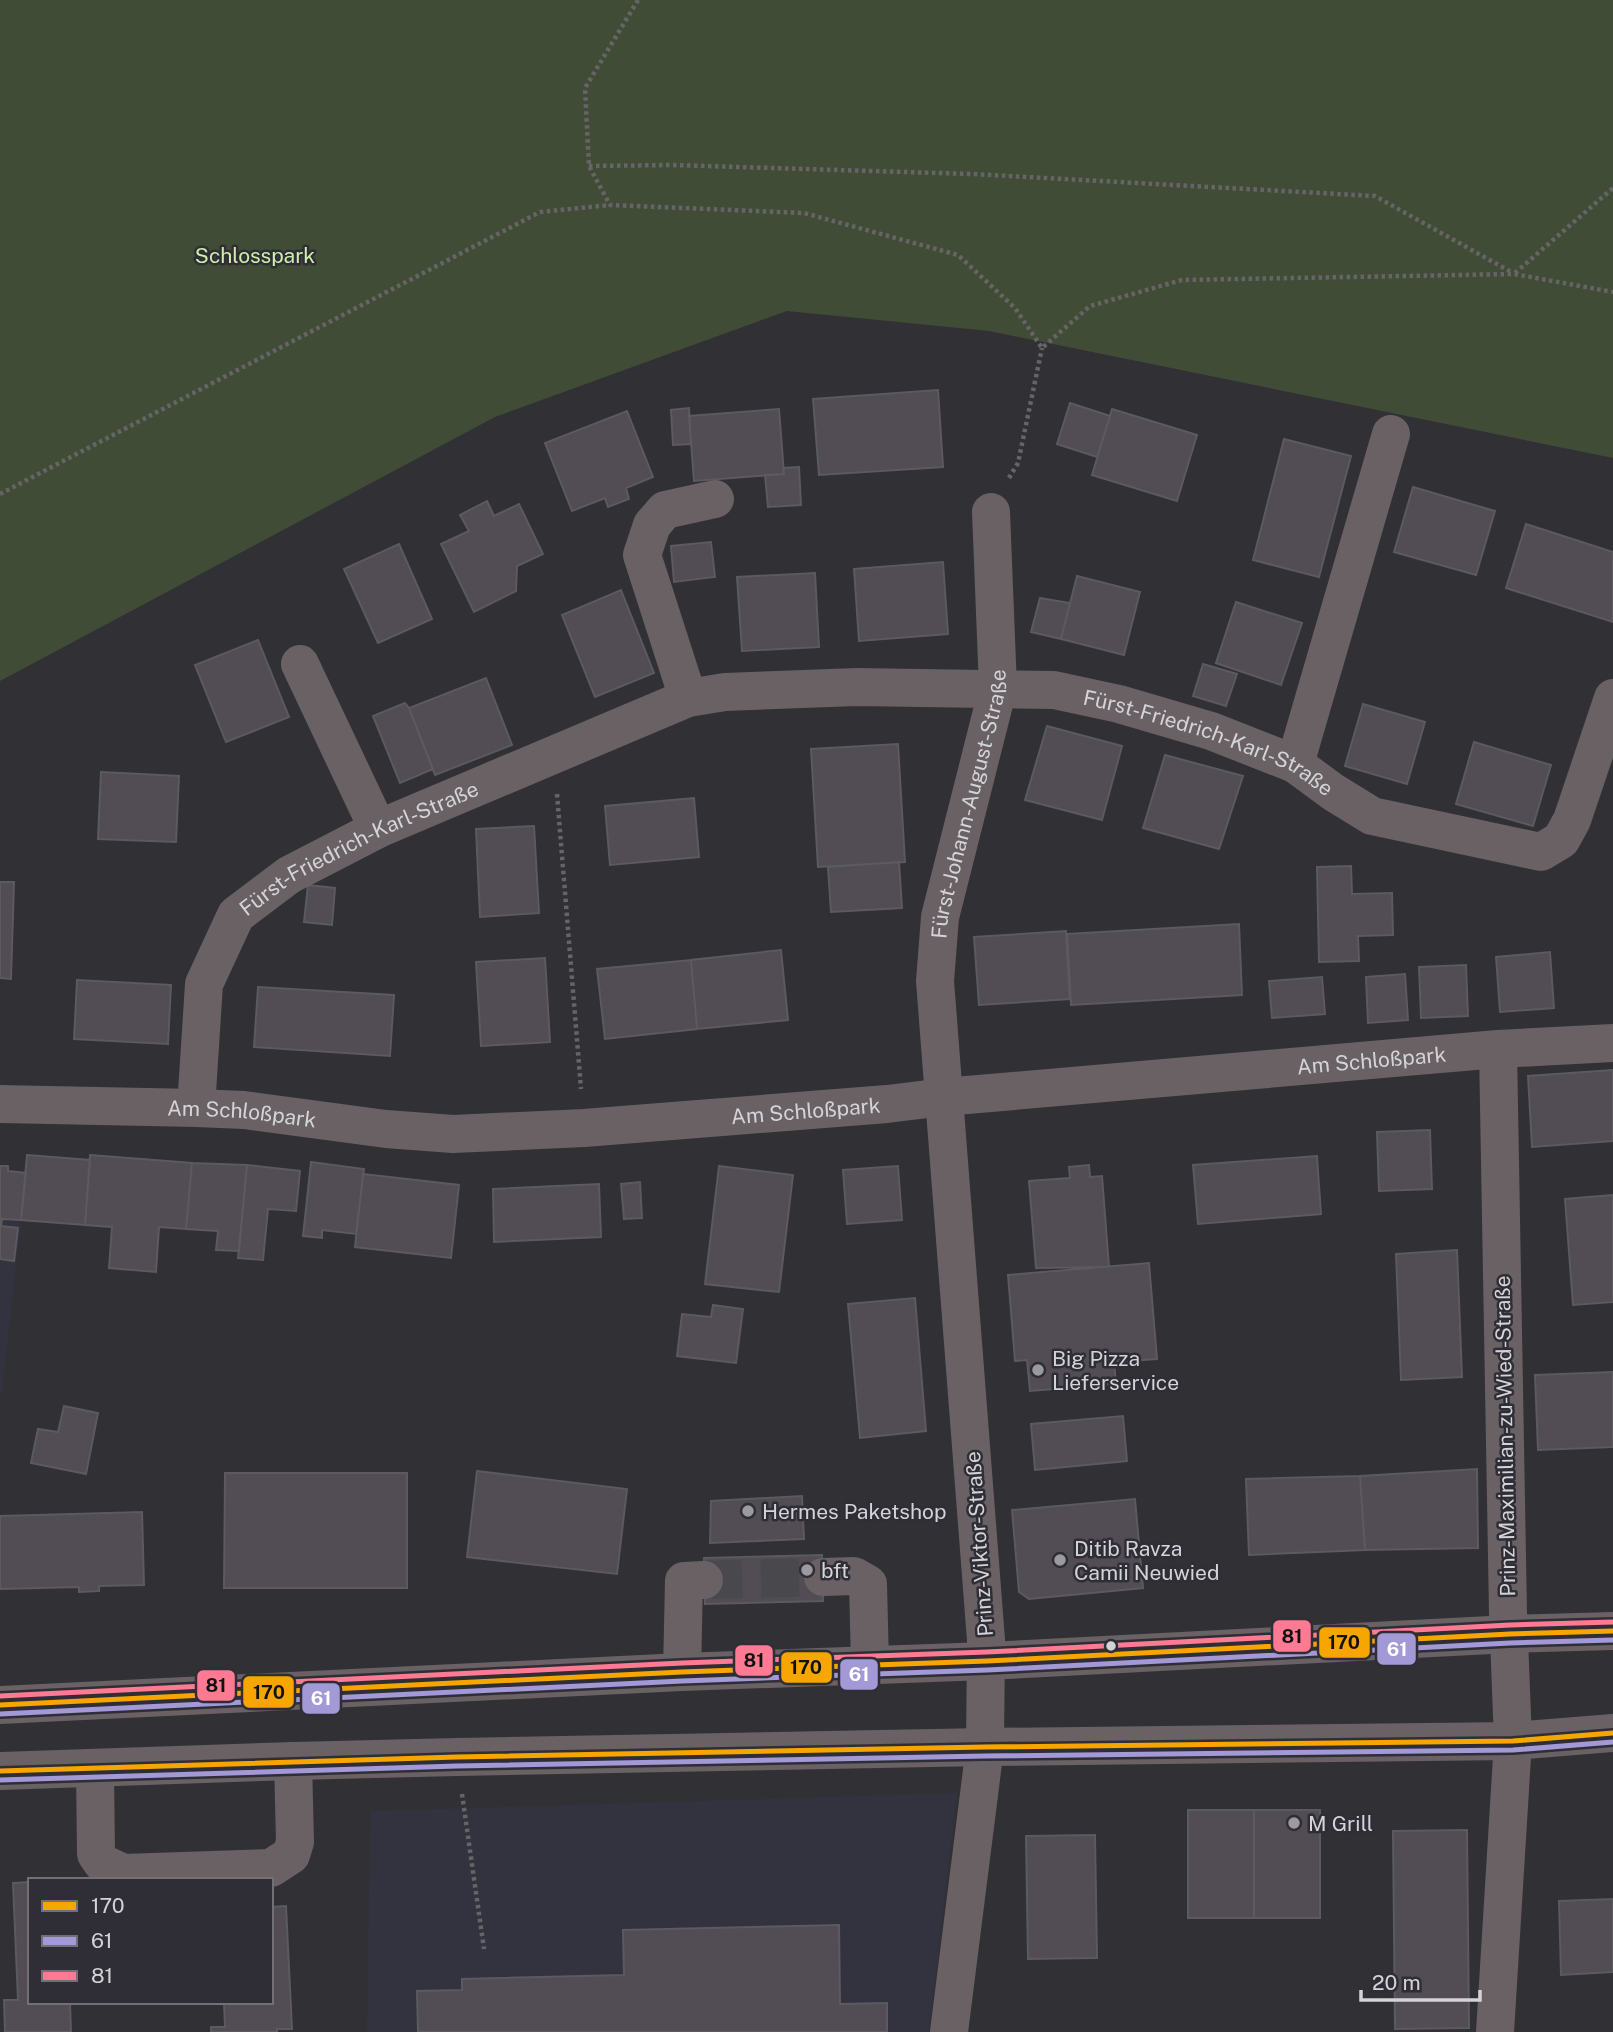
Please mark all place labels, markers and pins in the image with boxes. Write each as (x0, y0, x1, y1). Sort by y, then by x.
place label: Big Pizza Lieferservice (1052, 1346, 1179, 1395)
marker: Big Pizza Lieferservice (1030, 1362, 1046, 1378)
place label: Hermes Paketshop (762, 1499, 946, 1524)
marker: Hermes Paketshop (740, 1503, 756, 1519)
place label: Ditib Ravza Camii Neuwied (1074, 1536, 1219, 1585)
marker: Ditib Ravza Camii Neuwied (1052, 1552, 1068, 1568)
place label: bft (821, 1558, 849, 1583)
marker: bft (799, 1562, 815, 1578)
unlabelled marker (1104, 1639, 1118, 1653)
place label: M Grill (1308, 1811, 1373, 1836)
marker: M Grill (1286, 1815, 1302, 1831)

